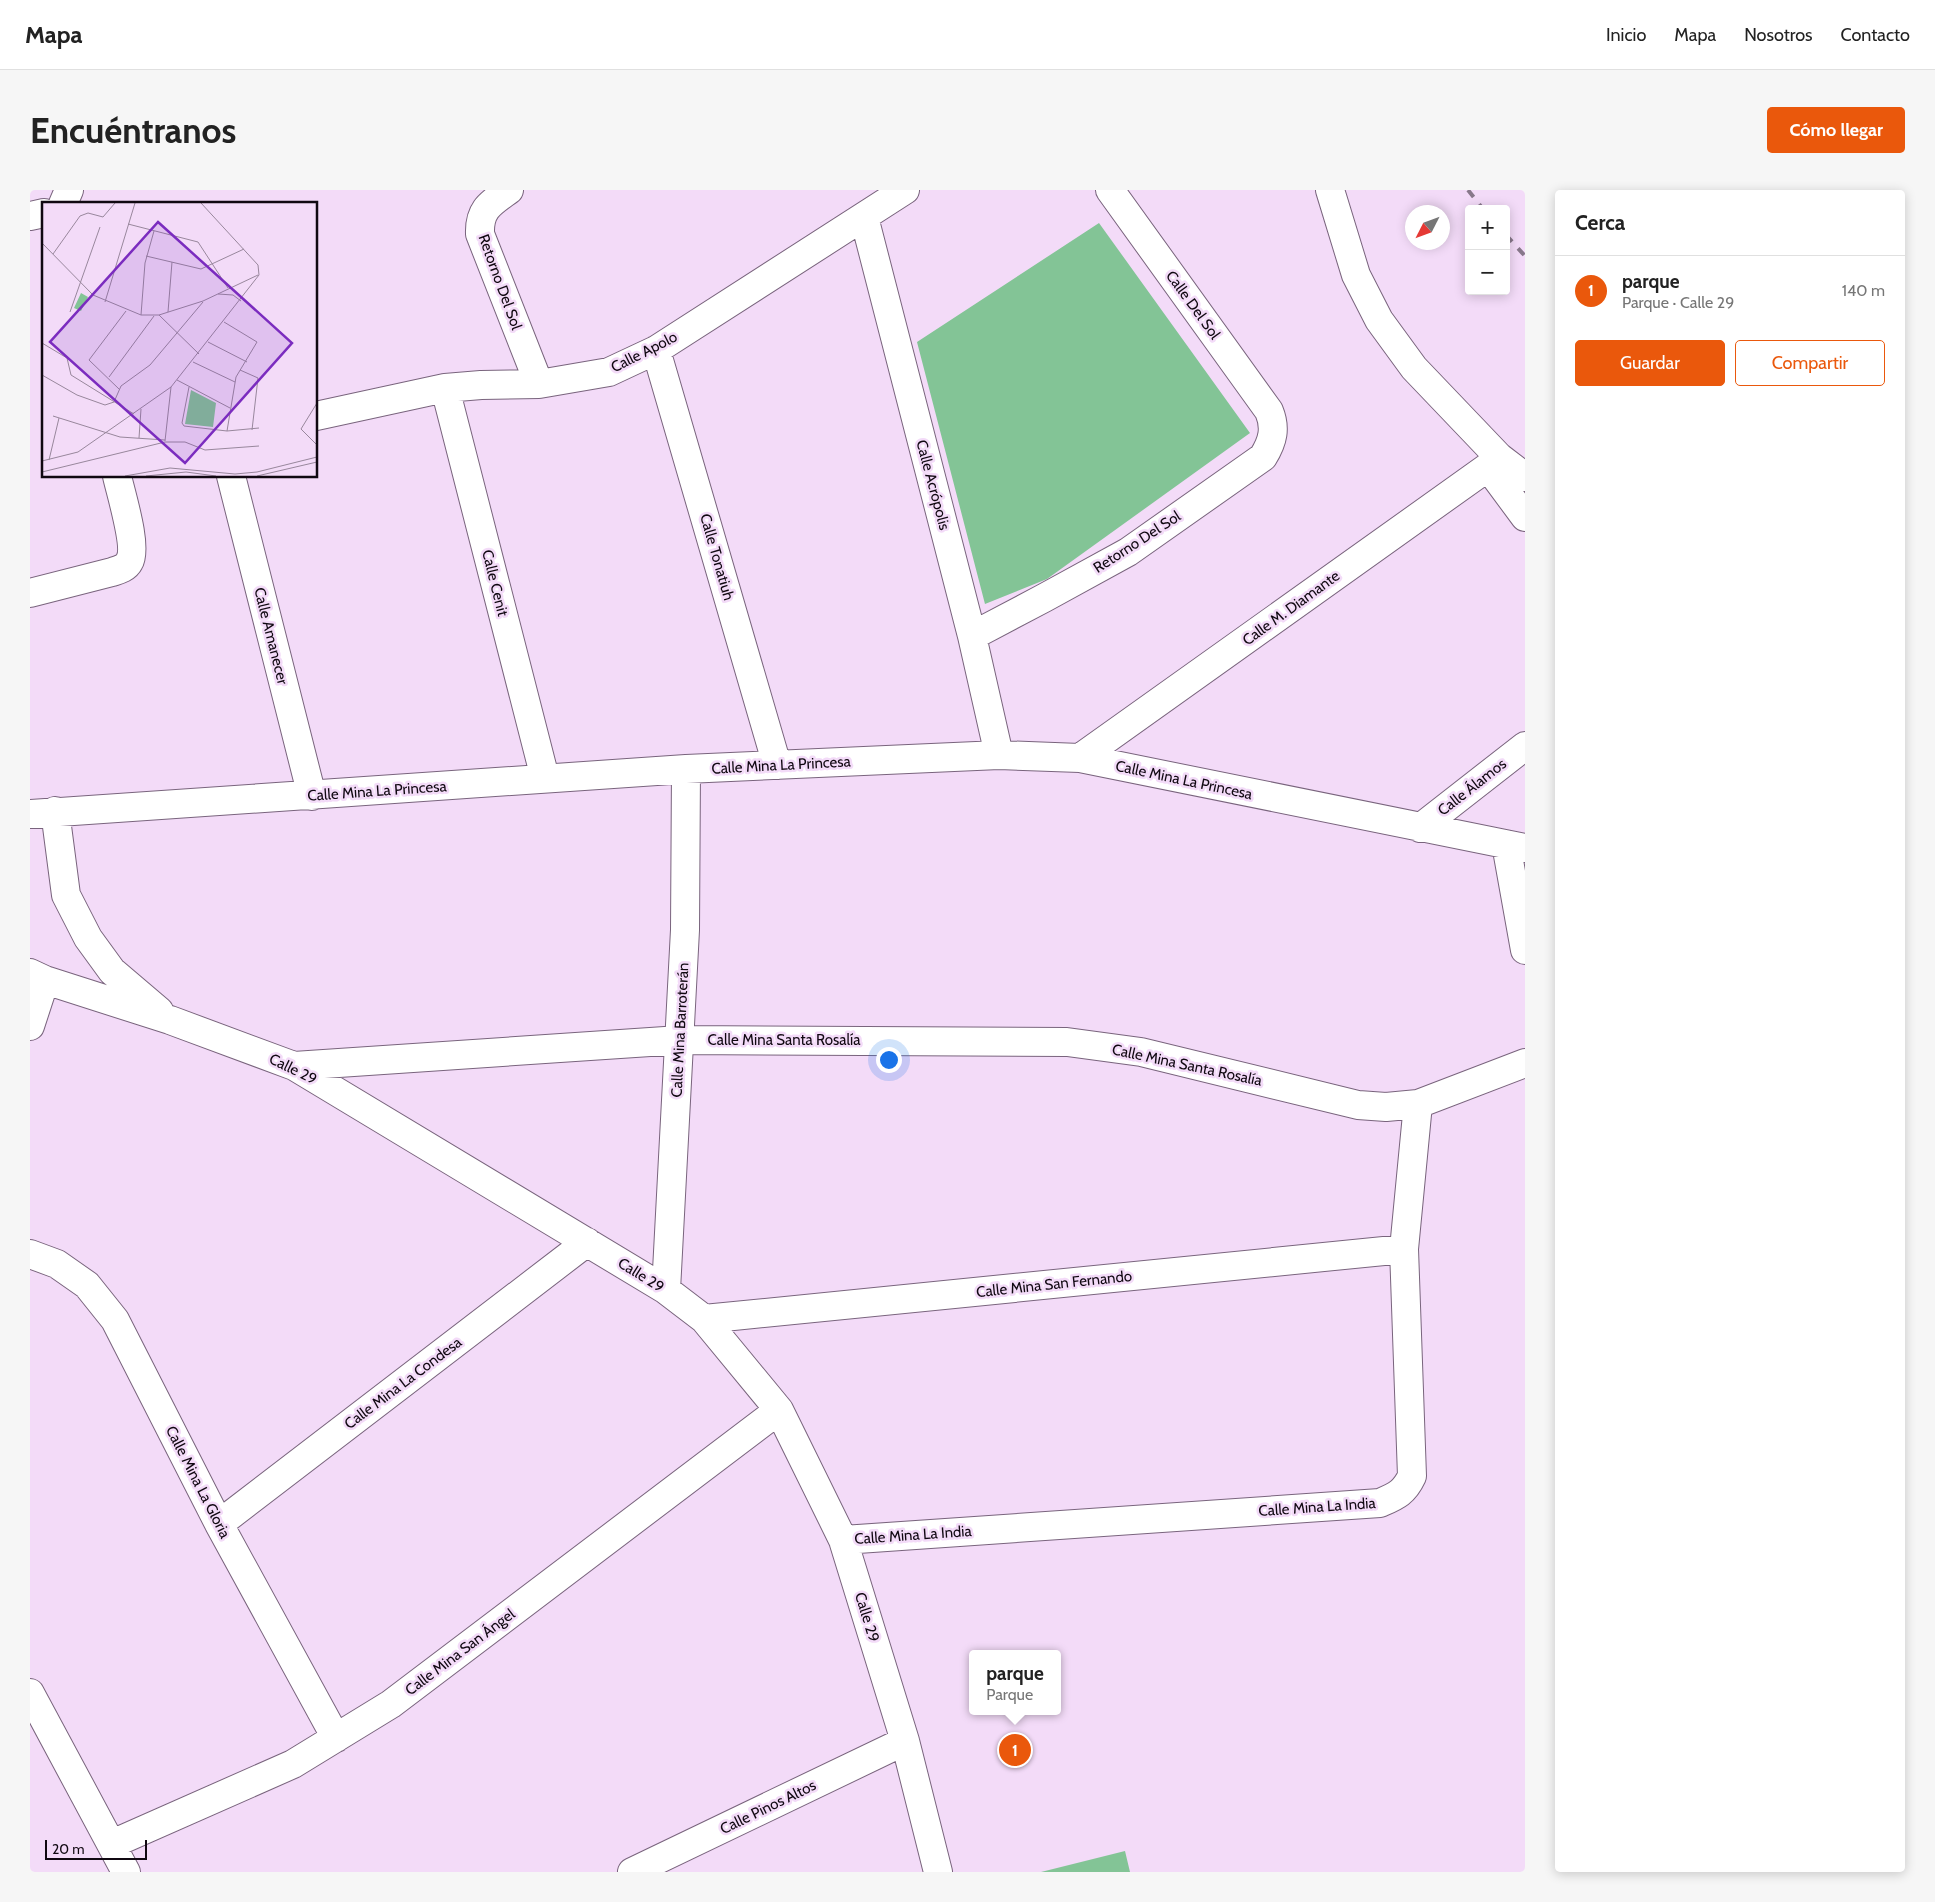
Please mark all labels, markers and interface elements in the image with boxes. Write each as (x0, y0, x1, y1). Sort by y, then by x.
text: Mapa (25, 20, 82, 49)
text: Inicio (1606, 24, 1646, 46)
text: Mapa (1674, 24, 1716, 46)
text: Nosotros (1744, 24, 1813, 46)
text: Contacto (1841, 24, 1910, 46)
button: Cómo llegar (1767, 107, 1905, 153)
text: Encuéntranos (30, 109, 236, 152)
inset map (42, 202, 318, 478)
north arrow (1405, 205, 1450, 250)
map controls (1465, 205, 1510, 295)
button: + (1465, 205, 1510, 250)
text: Cerca (1575, 210, 1625, 235)
street label: Retorno Del Sol (474, 232, 526, 333)
button: − (1465, 250, 1510, 295)
street label: Calle Del Sol (1162, 267, 1224, 343)
text: parque (1622, 270, 1680, 293)
text: 1 (1588, 281, 1594, 300)
text: 140 m (1842, 281, 1885, 300)
text: Parque · Calle 29 (1622, 293, 1734, 312)
street label: Calle Apolo (608, 328, 680, 376)
button: Guardar (1575, 340, 1725, 386)
button: Compartir (1735, 340, 1885, 386)
street label: Calle Acrópolis (912, 438, 954, 532)
street label: Retorno Del Sol (1090, 507, 1184, 577)
street label: Calle Tonatiuh (696, 512, 738, 602)
street label: Calle Cenit (478, 548, 512, 618)
street label: Calle M. Diamante (1239, 567, 1343, 649)
street label: Calle Amanecer (250, 586, 292, 687)
street label: Calle Mina La Princesa (711, 752, 852, 778)
street label: Calle Álamos (1434, 754, 1510, 819)
street label: Calle Mina La Princesa (1114, 757, 1255, 803)
street label: Calle Mina La Princesa (307, 777, 448, 805)
street label: Calle Mina Barroterán (667, 962, 693, 1098)
street label: Calle Mina Santa Rosalía (708, 1031, 861, 1049)
street label: Calle Mina Santa Rosalía (1110, 1040, 1264, 1090)
your location (876, 1047, 902, 1073)
street label: Calle 29 (266, 1050, 320, 1088)
street label: Calle 29 (615, 1254, 667, 1296)
street label: Calle Mina San Fernando (975, 1267, 1133, 1301)
street label: Calle Mina La Condesa (341, 1333, 466, 1433)
street label: Calle Mina La Gloria (162, 1423, 234, 1542)
street label: Calle Mina La India (1258, 1494, 1377, 1520)
street label: Calle Mina La India (854, 1522, 973, 1548)
street label: Calle 29 (851, 1590, 883, 1644)
street label: Calle Mina San Ángel (401, 1604, 519, 1699)
popup (969, 1650, 1061, 1715)
text: parque (986, 1662, 1044, 1685)
text: Parque (986, 1685, 1033, 1704)
pin: 1 (999, 1731, 1031, 1769)
street label: Calle Pinos Altos (717, 1776, 819, 1838)
scale bar (45, 1837, 148, 1860)
text: 20 m (52, 1840, 85, 1858)

